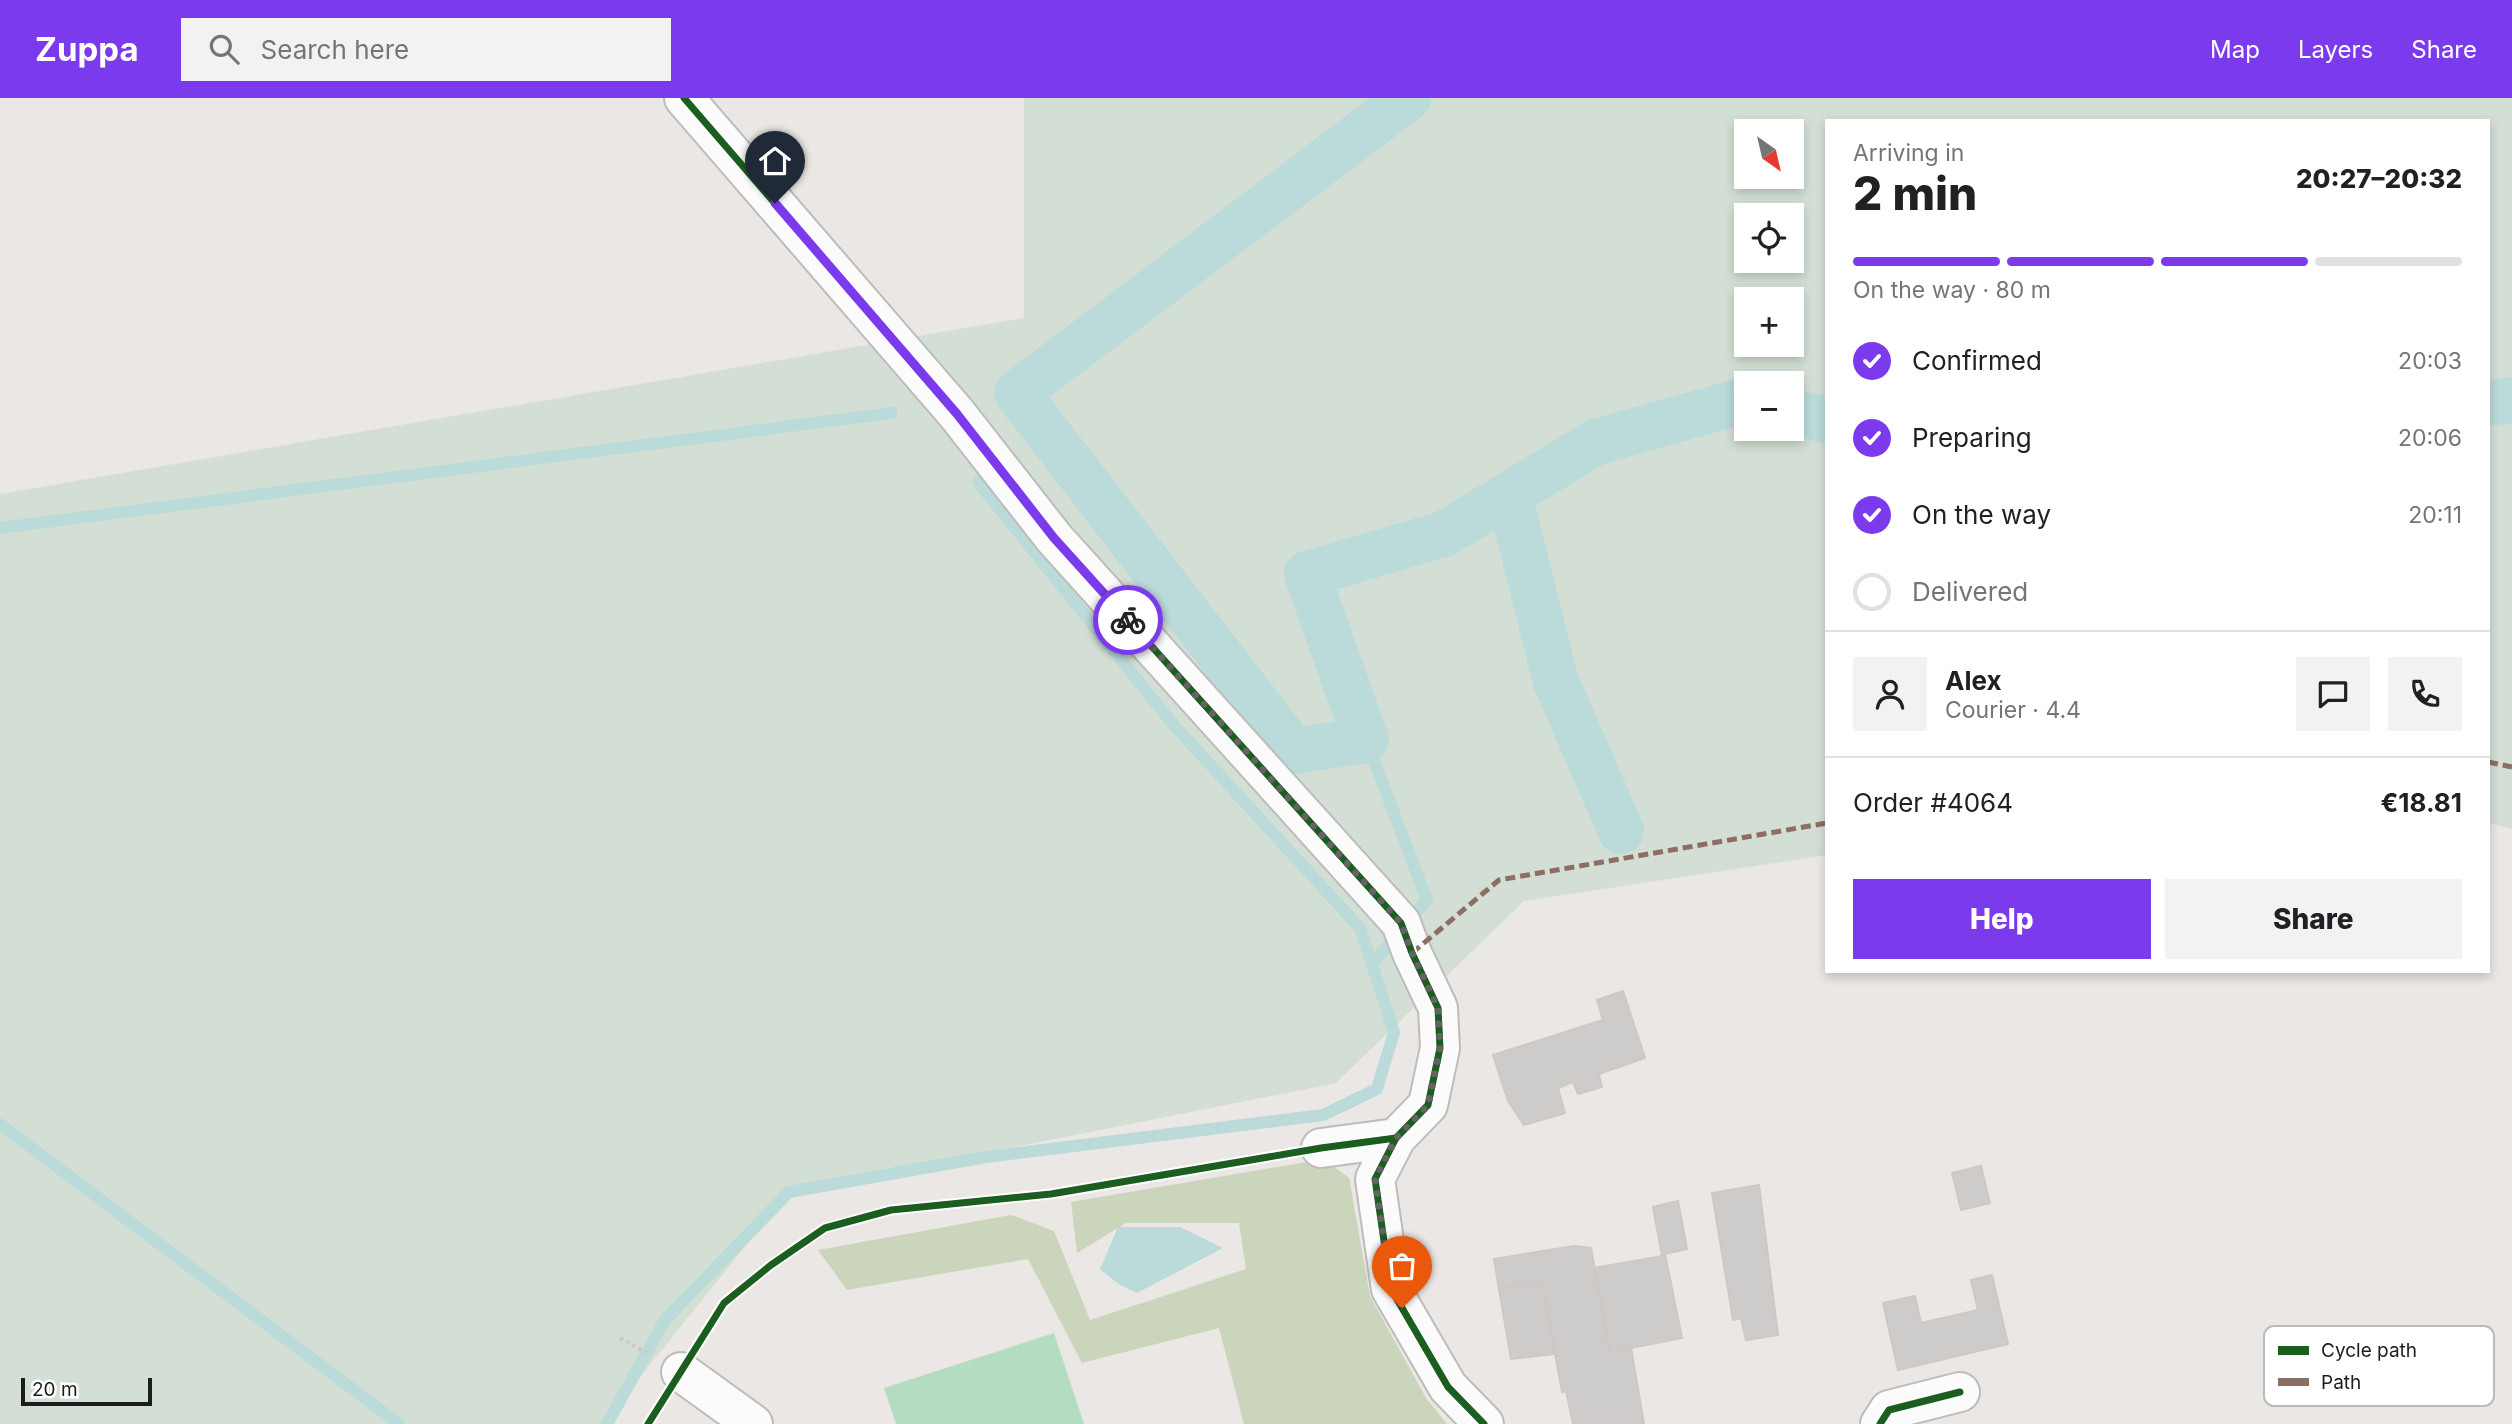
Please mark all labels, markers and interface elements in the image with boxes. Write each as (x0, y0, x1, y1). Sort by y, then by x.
search box (181, 18, 671, 81)
text: Zuppa (35, 29, 139, 69)
icon: search (205, 30, 243, 68)
text: Search here (261, 34, 409, 65)
text: Map (2210, 35, 2260, 64)
text: Layers (2298, 35, 2373, 64)
text: Share (2411, 35, 2477, 64)
north arrow (1734, 119, 1804, 189)
map controls (1734, 119, 1804, 441)
pin (745, 131, 805, 203)
text: Arriving in (1853, 139, 1964, 167)
icon: home (756, 142, 794, 180)
text: 20:27–20:32 (2296, 163, 2462, 194)
text: 2 min (1853, 165, 1977, 221)
button: locate (1734, 203, 1804, 273)
text: On the way · 80 m (1853, 276, 2051, 304)
button: + (1734, 287, 1804, 357)
icon: check (1853, 342, 1891, 380)
text: Confirmed (1912, 345, 2042, 376)
text: 20:03 (2398, 347, 2462, 375)
button: − (1734, 371, 1804, 441)
icon: check (1853, 419, 1891, 457)
text: Preparing (1912, 422, 2032, 453)
text: 20:06 (2398, 424, 2462, 452)
icon: check (1853, 496, 1891, 534)
text: On the way (1912, 499, 2051, 530)
text: 20:11 (2408, 501, 2462, 529)
text: Delivered (1912, 576, 2028, 607)
courier (1093, 585, 1163, 655)
icon: bike (1109, 601, 1147, 639)
button: person (1853, 657, 1927, 731)
button: chat (2296, 657, 2370, 731)
button: phone (2388, 657, 2462, 731)
text: Alex (1945, 665, 2002, 696)
text: Courier · 4.4 (1945, 696, 2081, 724)
text: Order #4064 (1853, 787, 2013, 818)
text: €18.81 (2381, 787, 2462, 818)
button: Help (1853, 879, 2151, 959)
button: Share (2165, 879, 2462, 959)
pin (1372, 1236, 1432, 1308)
icon: bag (1383, 1247, 1421, 1285)
legend (2264, 1326, 2494, 1406)
text: Cycle path (2321, 1339, 2417, 1362)
text: Path (2321, 1371, 2361, 1394)
scale bar (21, 1375, 152, 1407)
text: 20 m (32, 1378, 78, 1401)

